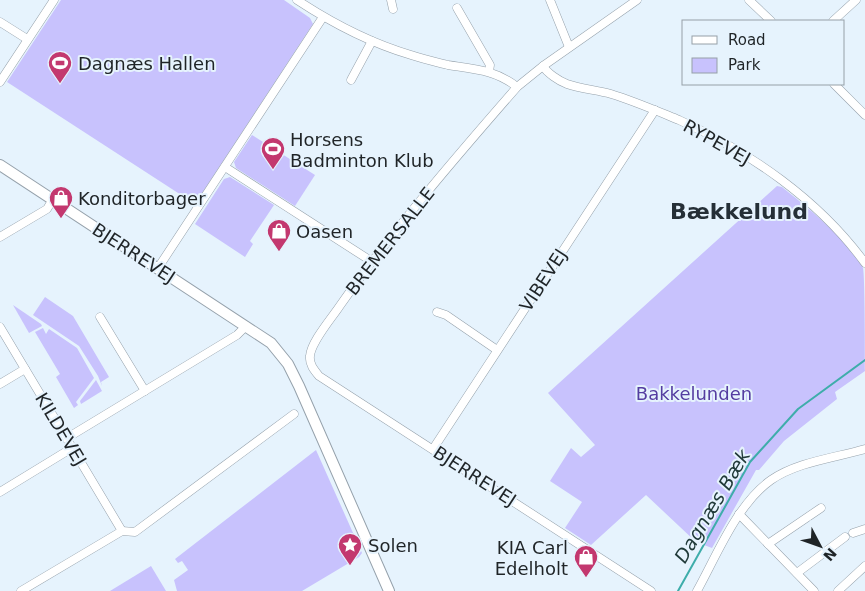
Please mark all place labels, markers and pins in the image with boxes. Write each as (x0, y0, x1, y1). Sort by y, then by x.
sports icon: Dagnæs Hallen (47, 50, 73, 84)
place label: Dagnæs Hallen (78, 53, 216, 74)
place label: Horsens Badminton Klub (290, 129, 434, 171)
sports icon: Horsens Badminton Klub (260, 136, 286, 170)
shop icon: Konditorbager (48, 185, 74, 219)
place label: Konditorbager (78, 188, 206, 209)
shop icon: Oasen (266, 218, 292, 252)
place label: Oasen (296, 221, 353, 242)
place icon: Solen (337, 532, 363, 566)
place label: Solen (368, 535, 418, 556)
place label: KIA Carl Edelholt (495, 537, 568, 579)
shop icon: KIA Carl Edelholt (573, 544, 599, 578)

